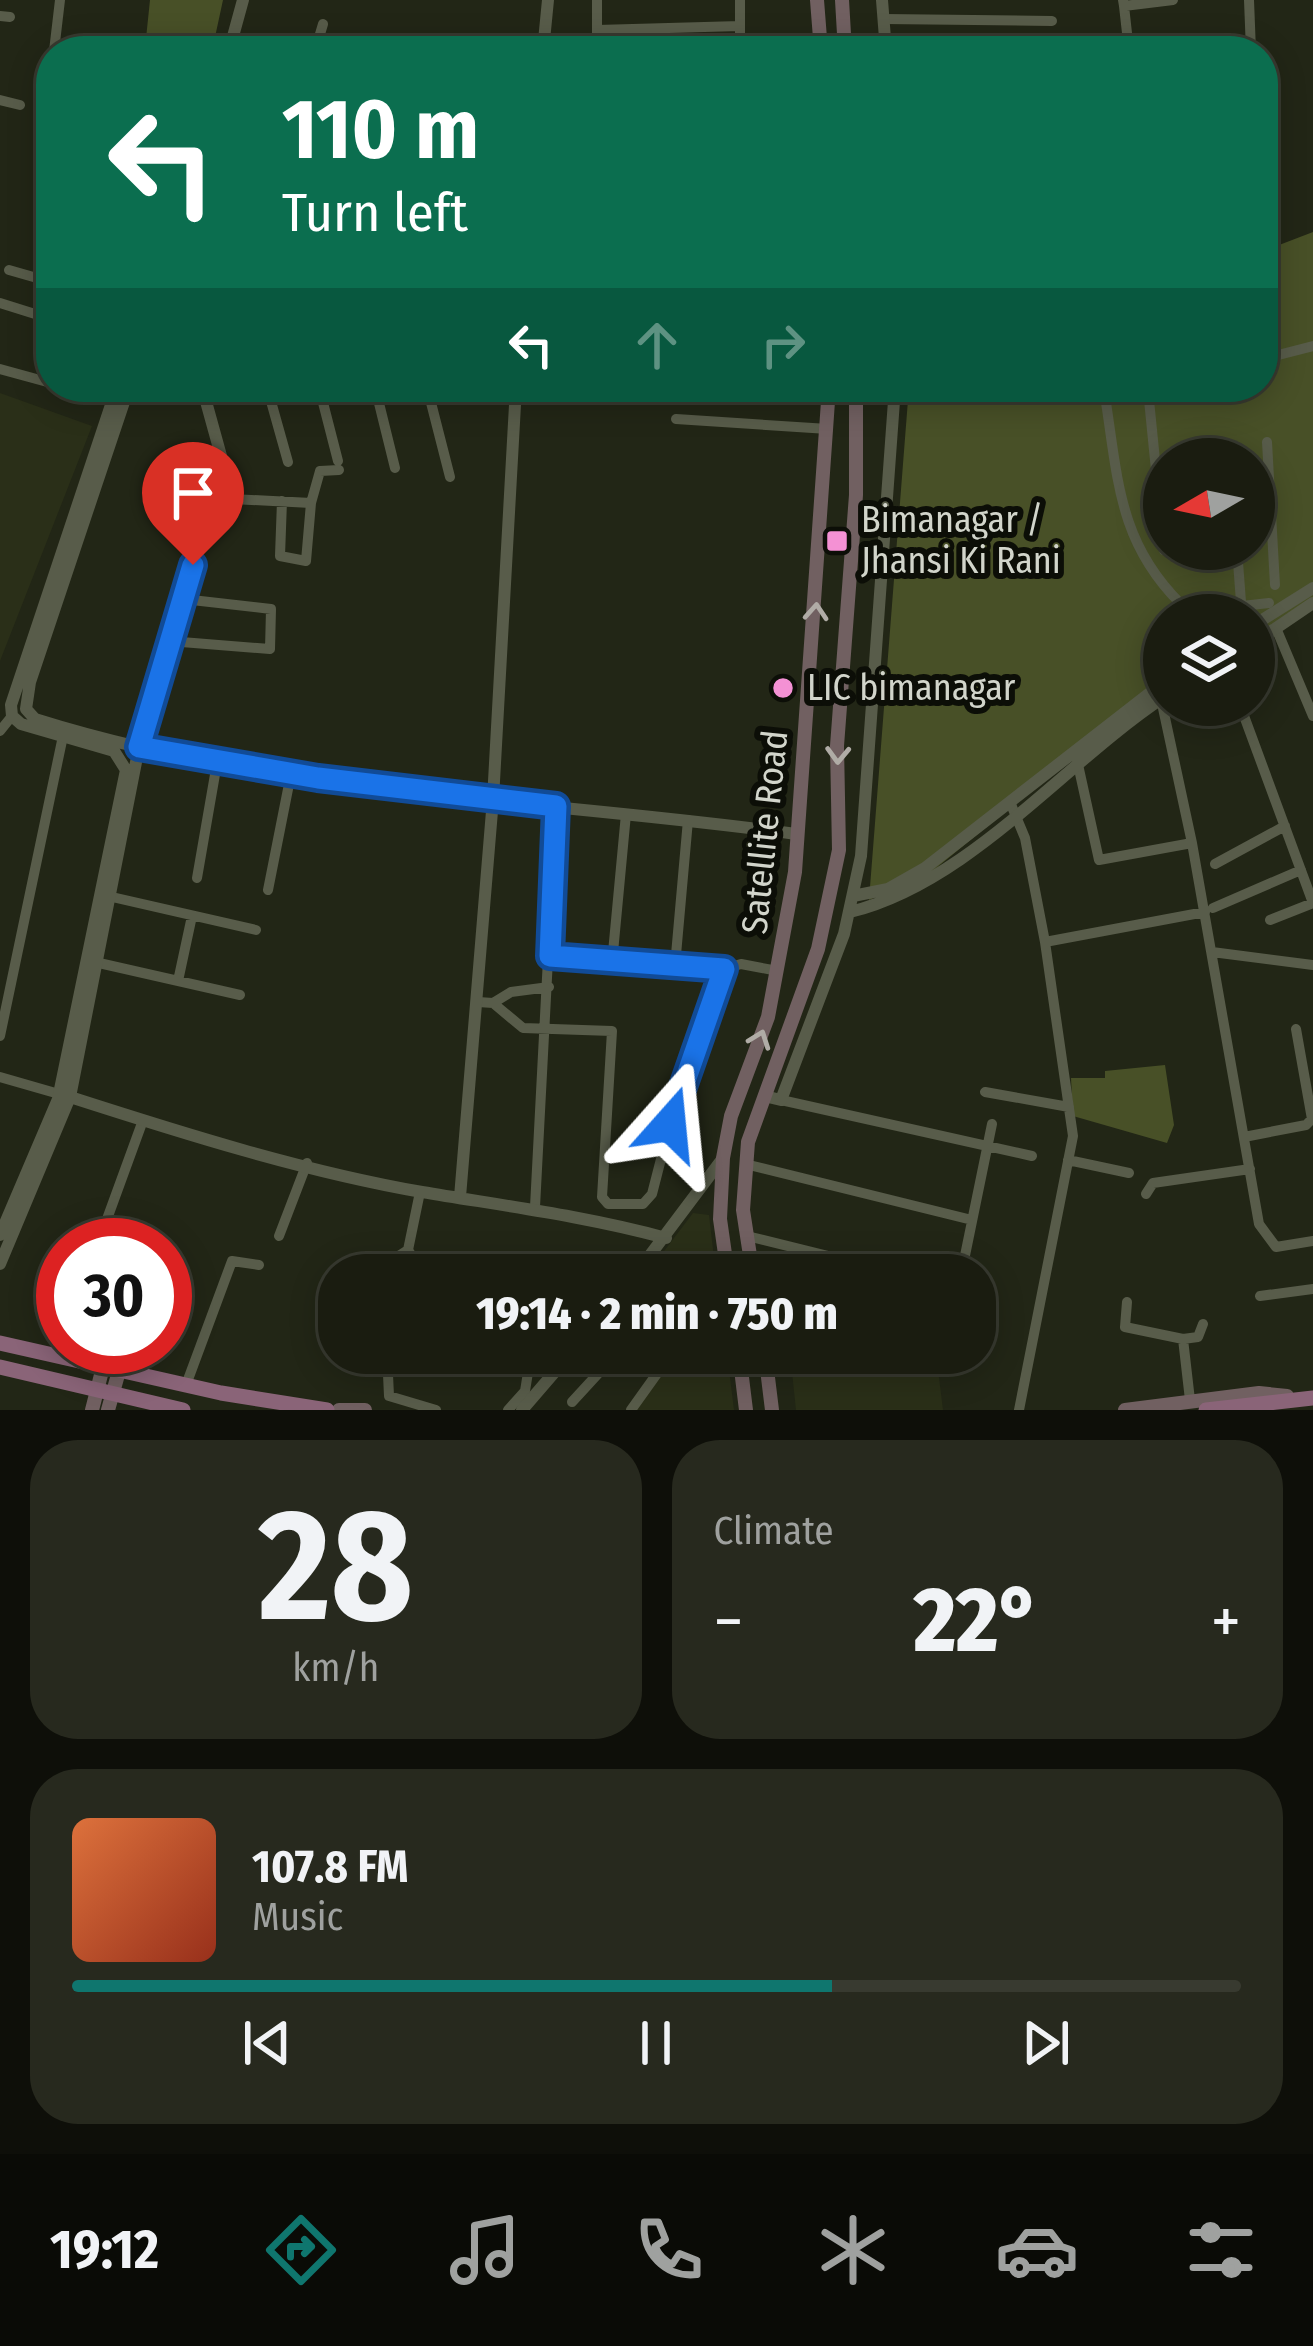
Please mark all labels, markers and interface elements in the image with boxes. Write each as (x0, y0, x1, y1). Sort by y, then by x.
text: 110 m (282, 79, 479, 180)
icon: left (84, 84, 240, 240)
text: Turn left (282, 181, 468, 245)
icon: left (498, 312, 564, 378)
icon: ahead (624, 312, 690, 378)
icon: right (750, 312, 816, 378)
north arrow (1143, 438, 1275, 570)
map controls (1143, 438, 1275, 726)
pin (142, 442, 244, 565)
icon: arrive (160, 460, 226, 526)
place label: Bimanagar / Jhansi Ki Rani (861, 498, 1061, 583)
marker: Bimanagar / Jhansi Ki Rani (824, 528, 850, 554)
button: layers (1143, 594, 1275, 726)
one-way arrow (803, 602, 829, 621)
place label: LIC bimanagar (807, 666, 1016, 710)
marker: LIC bimanagar (770, 675, 796, 701)
street label: Satellite Road (732, 728, 798, 936)
one-way arrow (825, 746, 851, 765)
one-way arrow (745, 1029, 770, 1050)
position arrow (607, 1061, 733, 1187)
speed limit sign: 30 (36, 1218, 192, 1374)
text: 19:14 · 2 min · 750 m (476, 1287, 838, 1341)
text: 28 (258, 1473, 413, 1660)
text: Climate (714, 1508, 834, 1554)
text: 22° (914, 1567, 1040, 1675)
text: − (714, 1582, 743, 1661)
text: + (1211, 1582, 1241, 1661)
text: km/h (292, 1645, 379, 1691)
text: 107.8 FM (252, 1840, 408, 1894)
text: Music (252, 1894, 343, 1940)
icon: previous (234, 2010, 300, 2076)
icon: pause (623, 2010, 689, 2076)
icon: next (1013, 2010, 1079, 2076)
icon: directions (259, 2208, 343, 2292)
icon: music (443, 2208, 527, 2292)
icon: phone (627, 2208, 711, 2292)
icon: climate (811, 2208, 895, 2292)
icon: car (995, 2208, 1079, 2292)
icon: filters (1179, 2208, 1263, 2292)
text: 19:12 (50, 2218, 159, 2282)

